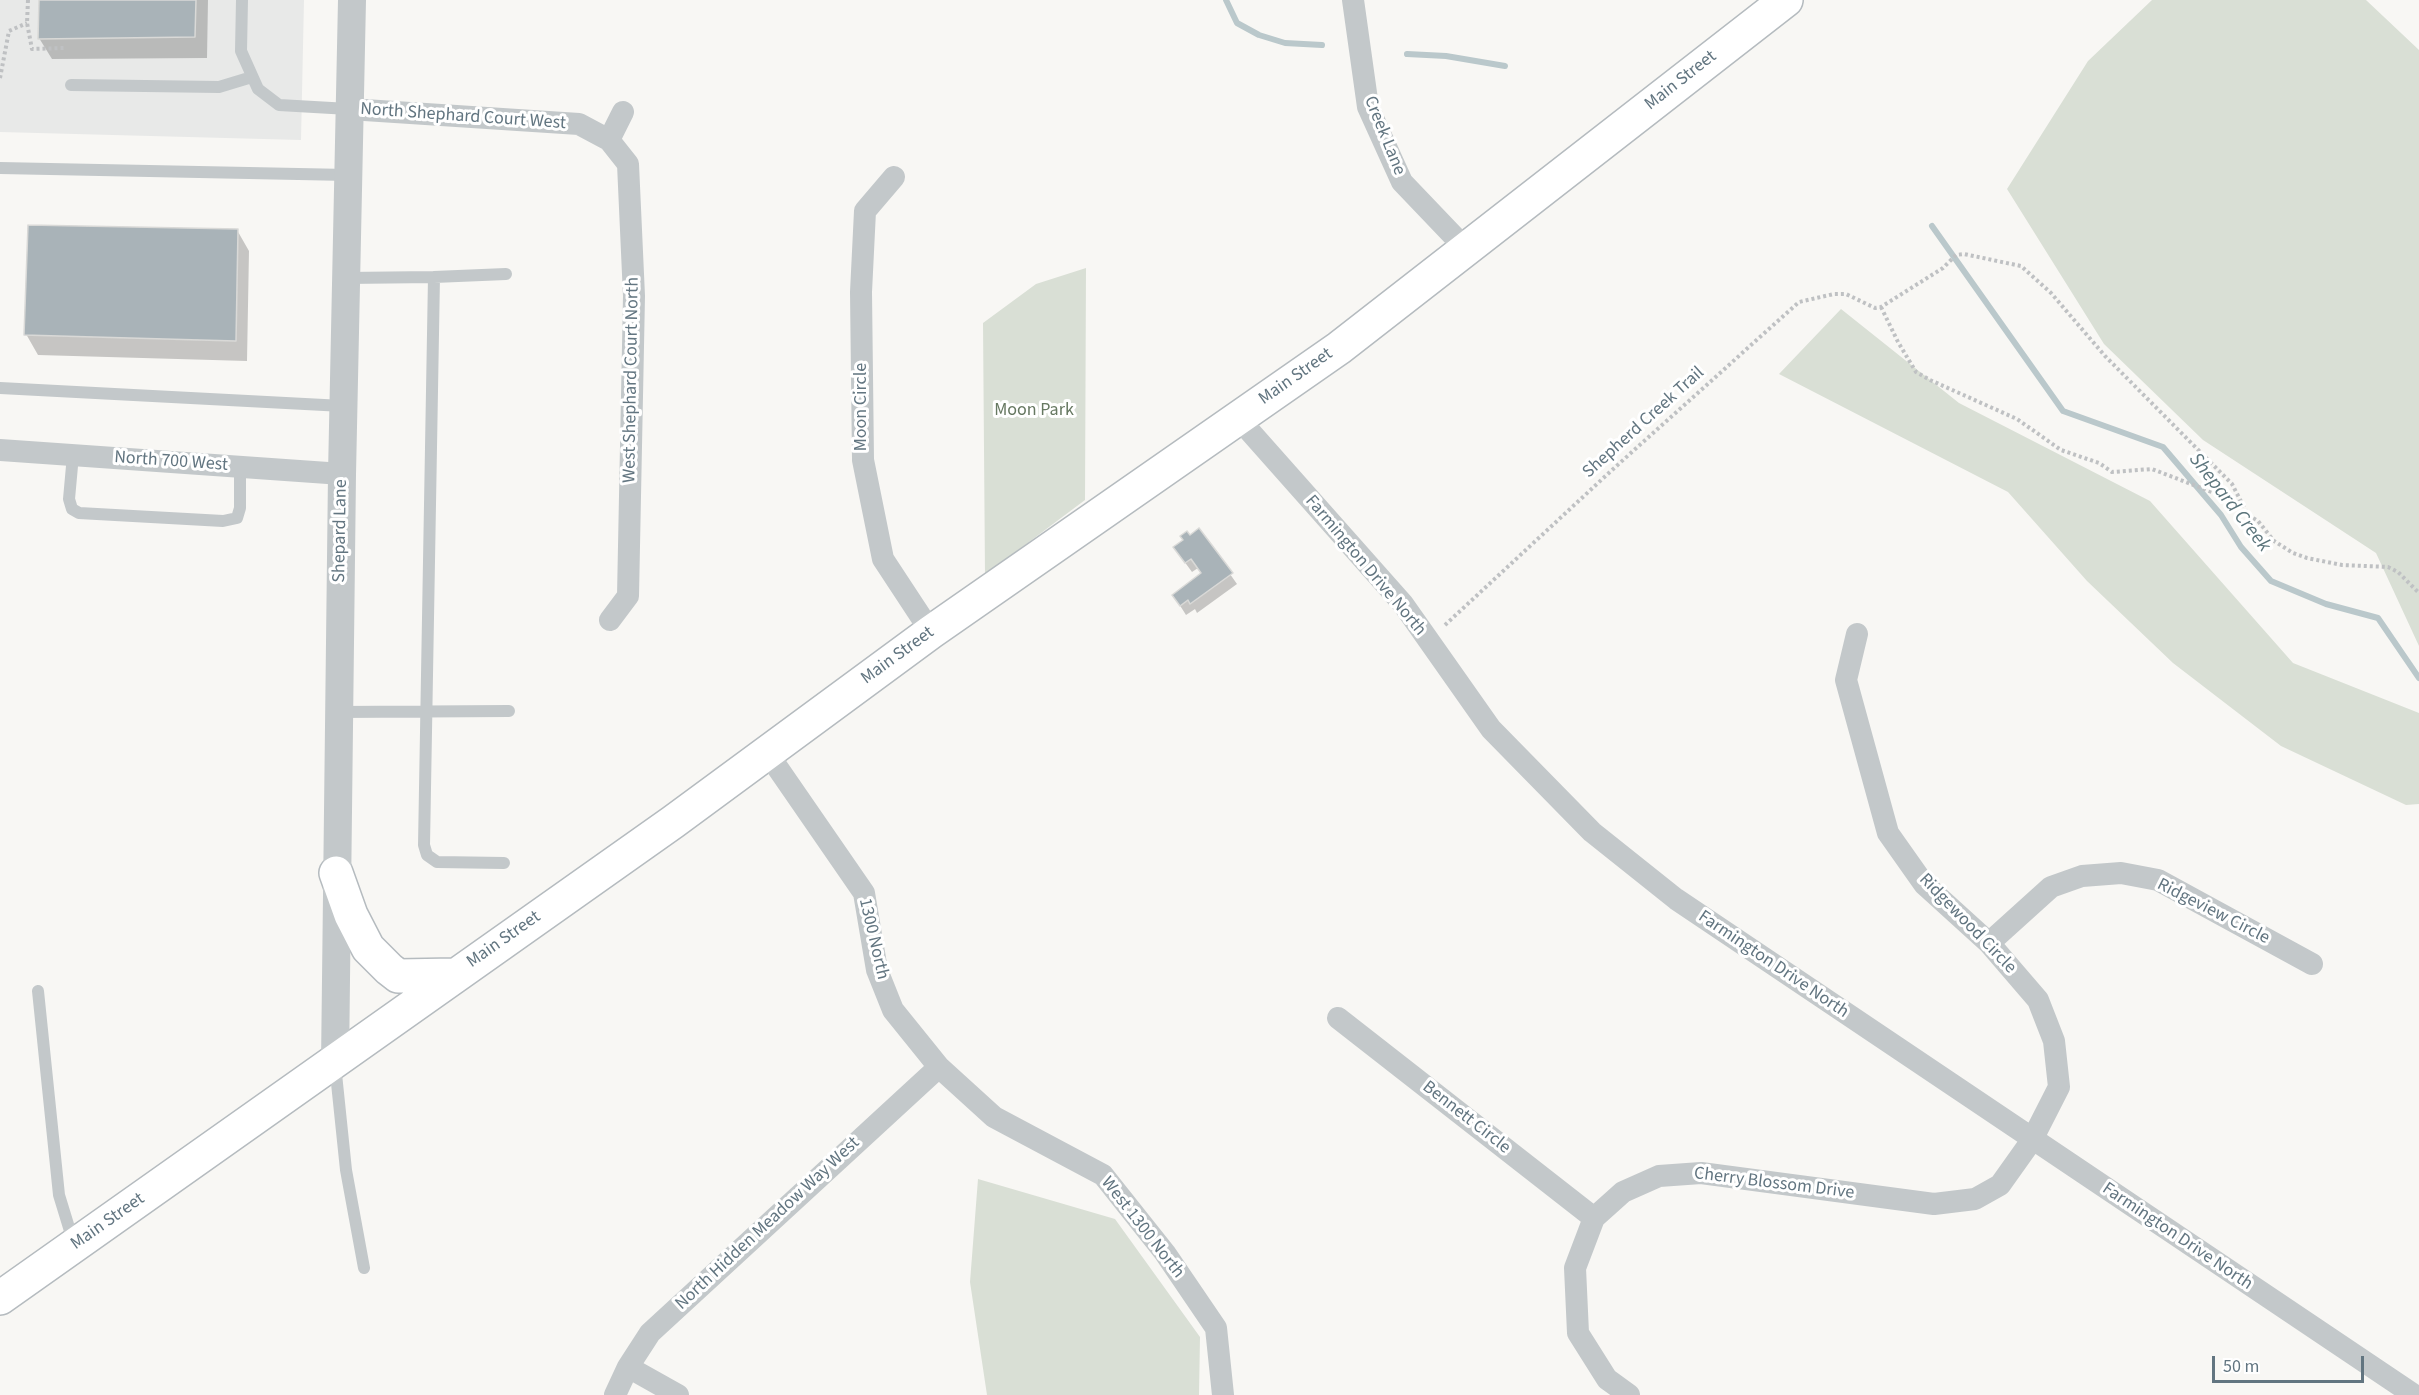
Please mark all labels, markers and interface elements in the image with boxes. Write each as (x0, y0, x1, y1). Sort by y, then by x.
street label: Main Street (1641, 46, 1721, 116)
street label: Creek Lane (1358, 93, 1410, 179)
street label: North Shephard Court West (359, 99, 567, 135)
street label: West Shephard Court North (619, 277, 645, 483)
street label: Main Street (1255, 344, 1337, 410)
street label: Moon Circle (851, 363, 873, 451)
street label: Shepherd Creek Trail (1579, 363, 1709, 483)
park label: Moon Park (994, 400, 1074, 422)
street label: North 700 West (113, 447, 229, 477)
water label: Shepard Creek (2183, 449, 2275, 557)
street label: Shepard Lane (329, 479, 353, 583)
street label: Farmington Drive North (1300, 491, 1430, 641)
street label: Main Street (857, 622, 939, 690)
street label: Ridgewood Circle (1914, 869, 2020, 979)
street label: Ridgeview Circle (2153, 874, 2273, 950)
street label: 1300 North (853, 896, 893, 982)
street label: Main Street (463, 907, 545, 973)
street label: Farmington Drive North (1694, 907, 1852, 1023)
street label: Bennett Circle (1418, 1077, 1514, 1159)
street label: North Hidden Meadow Way West (671, 1133, 865, 1315)
street label: Cherry Blossom Drive (1693, 1163, 1855, 1205)
street label: West 1300 North (1096, 1173, 1188, 1283)
street label: Farmington Drive North (2098, 1179, 2256, 1295)
street label: Main Street (67, 1189, 149, 1255)
scale bar (2215, 1344, 2366, 1382)
text: 50 m (2223, 1354, 2259, 1379)

